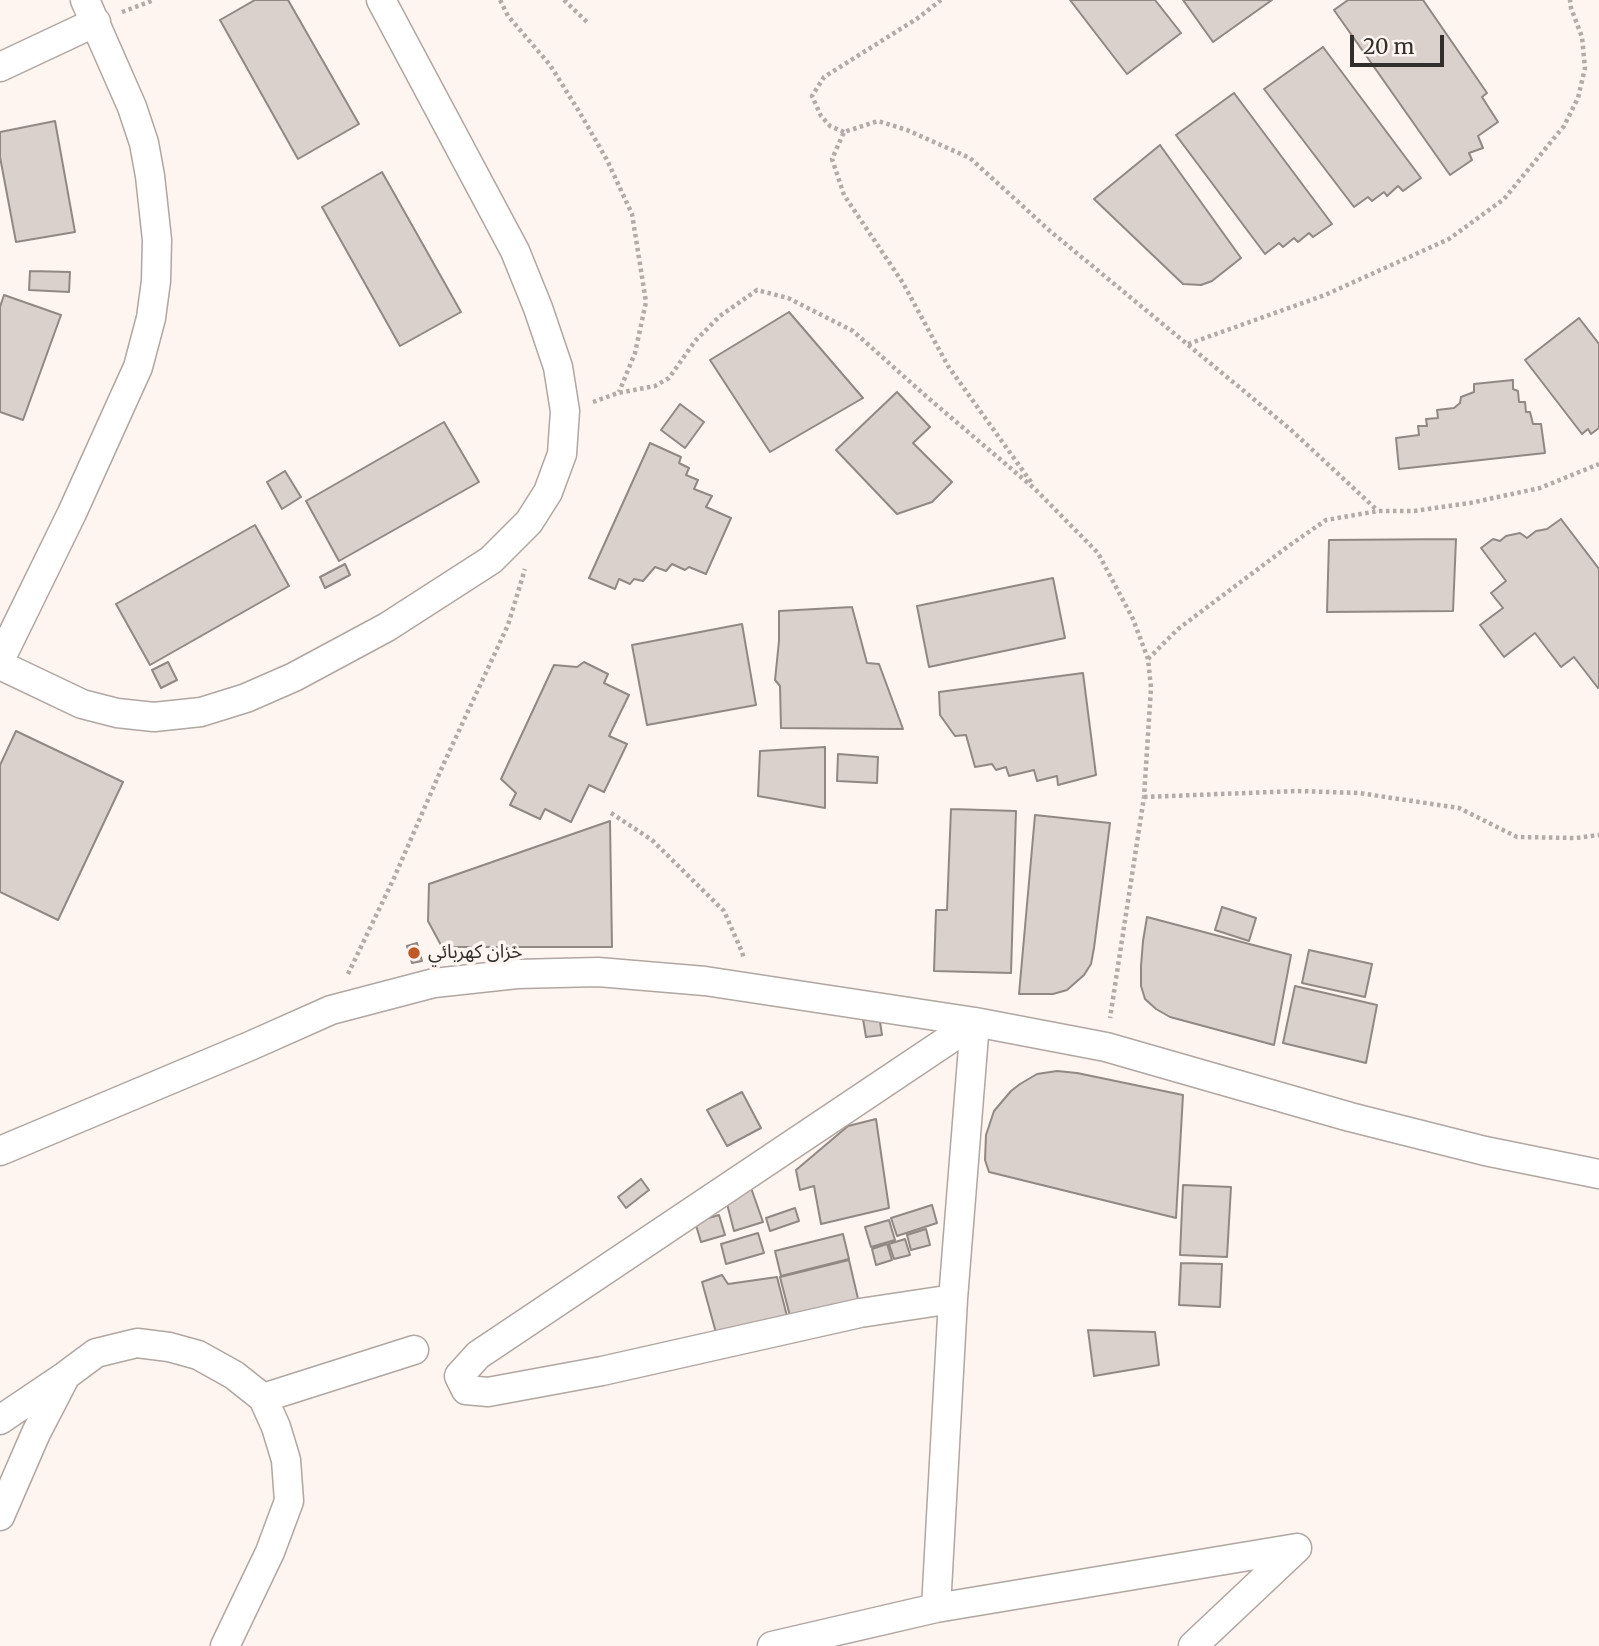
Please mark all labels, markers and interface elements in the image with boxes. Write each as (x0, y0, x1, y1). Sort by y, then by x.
scale bar (1354, 21, 1448, 65)
text: 20 m (1363, 33, 1414, 60)
place label: خزان كهربائي (428, 942, 522, 964)
marker: خزان كهربائي (406, 945, 422, 961)

